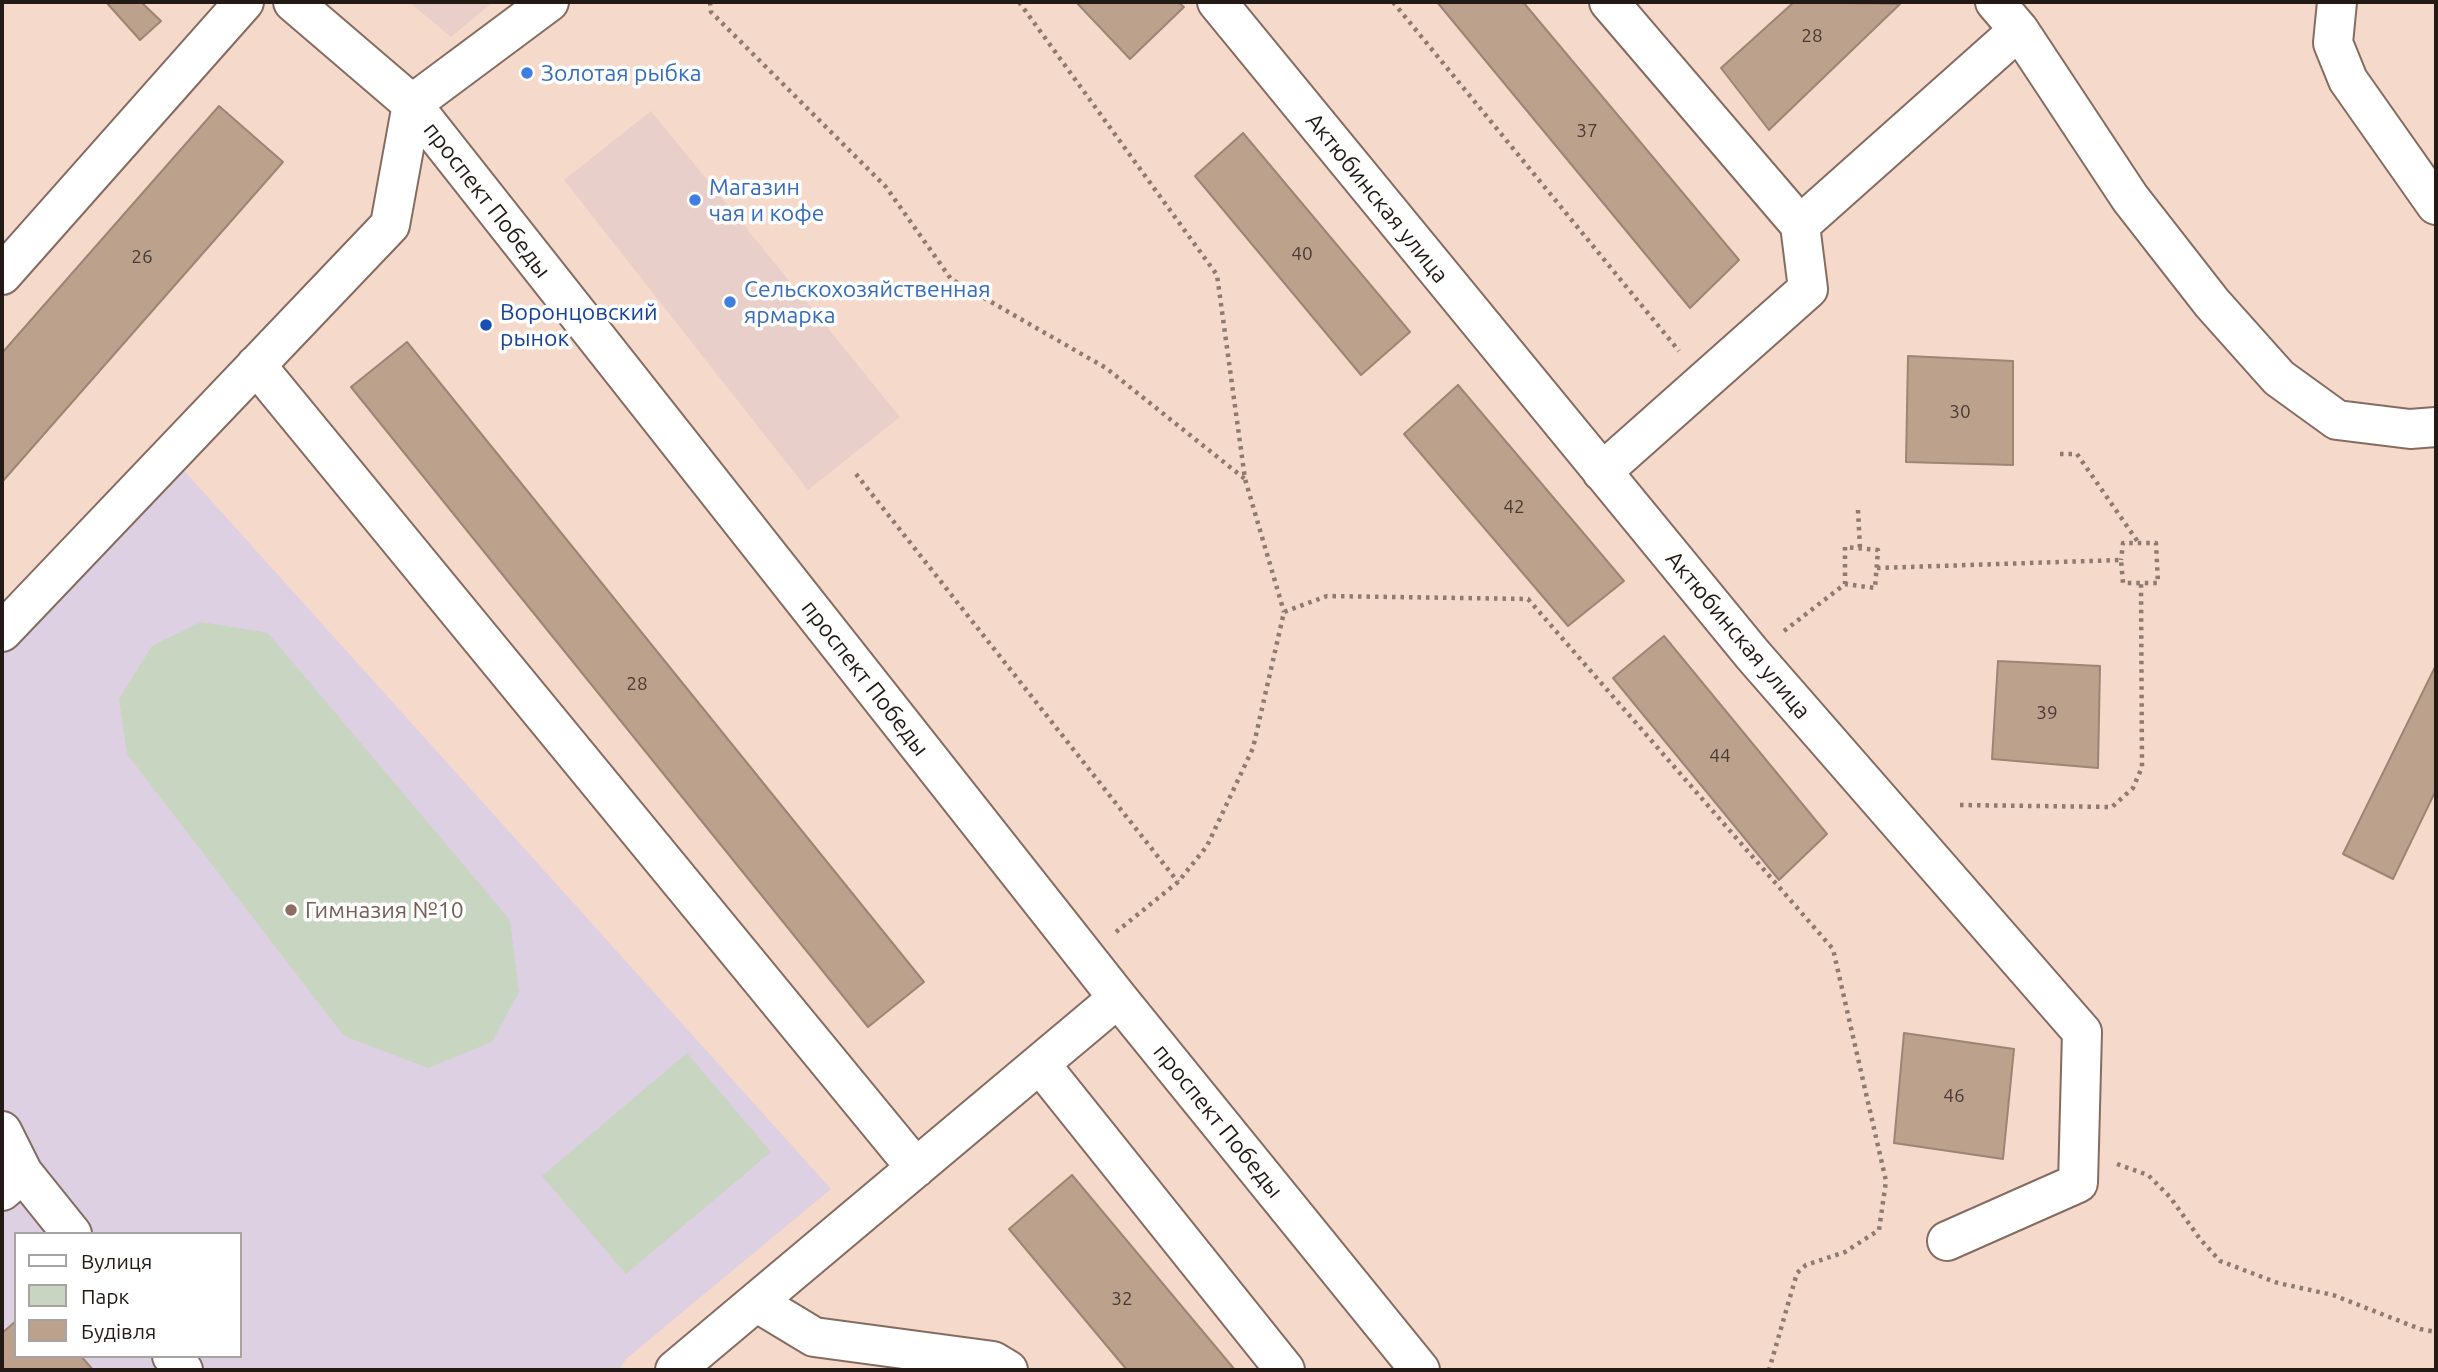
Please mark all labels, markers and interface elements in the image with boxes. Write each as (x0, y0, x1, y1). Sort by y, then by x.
house number: 28 (1801, 25, 1823, 47)
place label: Золотая рыбка (541, 59, 702, 87)
marker: Золотая рыбка (519, 65, 535, 81)
street label: Актюбинская улица (1300, 107, 1454, 289)
street label: проспект Победы (418, 117, 556, 283)
house number: 37 (1576, 120, 1598, 142)
place label: Магазин чая и кофе (709, 173, 824, 227)
marker: Магазин чая и кофе (687, 192, 703, 208)
house number: 40 (1291, 243, 1313, 265)
house number: 26 (131, 246, 153, 268)
place label: Сельскохозяйственная ярмарка (744, 275, 991, 329)
marker: Сельскохозяйственная ярмарка (722, 294, 738, 310)
place label: Воронцовский рынок (500, 298, 658, 352)
marker: Воронцовский рынок (478, 317, 494, 333)
house number: 30 (1949, 401, 1971, 423)
house number: 42 (1503, 496, 1525, 518)
street label: Актюбинская улица (1660, 545, 1816, 725)
street label: проспект Победы (796, 595, 934, 761)
house number: 28 (626, 673, 648, 695)
house number: 39 (2036, 702, 2058, 724)
house number: 44 (1709, 745, 1731, 767)
place label: Гимназия №10 (305, 896, 464, 924)
marker: Гимназия №10 (283, 902, 299, 918)
street label: проспект Победы (1147, 1038, 1289, 1204)
house number: 46 (1943, 1085, 1965, 1107)
legend (14, 1232, 242, 1358)
text: Вулиця (81, 1249, 152, 1273)
text: Парк (81, 1284, 129, 1308)
house number: 32 (1111, 1288, 1133, 1310)
text: Будівля (81, 1319, 156, 1343)

